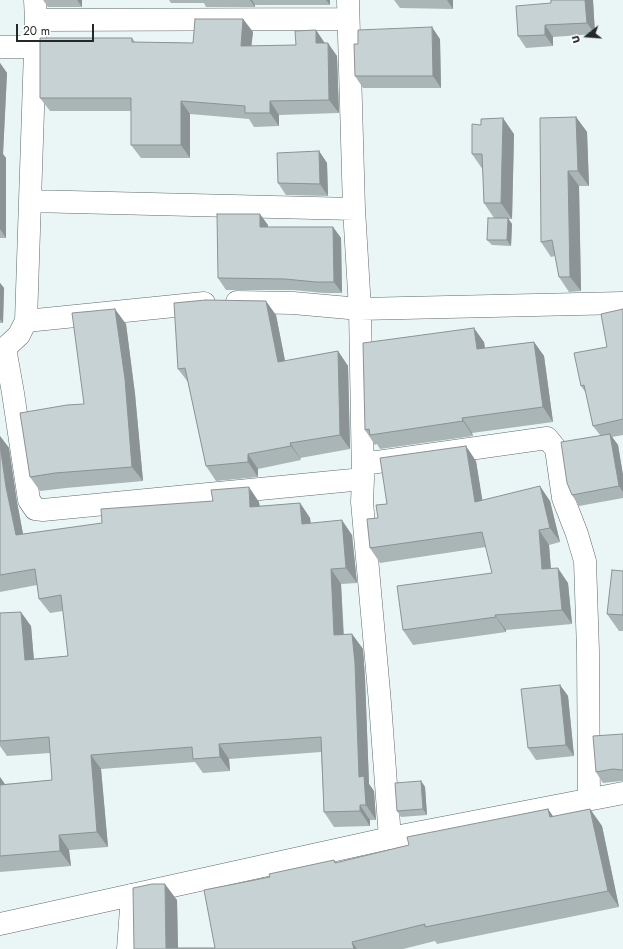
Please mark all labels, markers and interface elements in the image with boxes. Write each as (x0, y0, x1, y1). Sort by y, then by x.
scale bar (18, 16, 96, 42)
north arrow (567, 16, 607, 56)
text: 20 m (23, 22, 50, 40)
text: U (567, 33, 584, 46)

